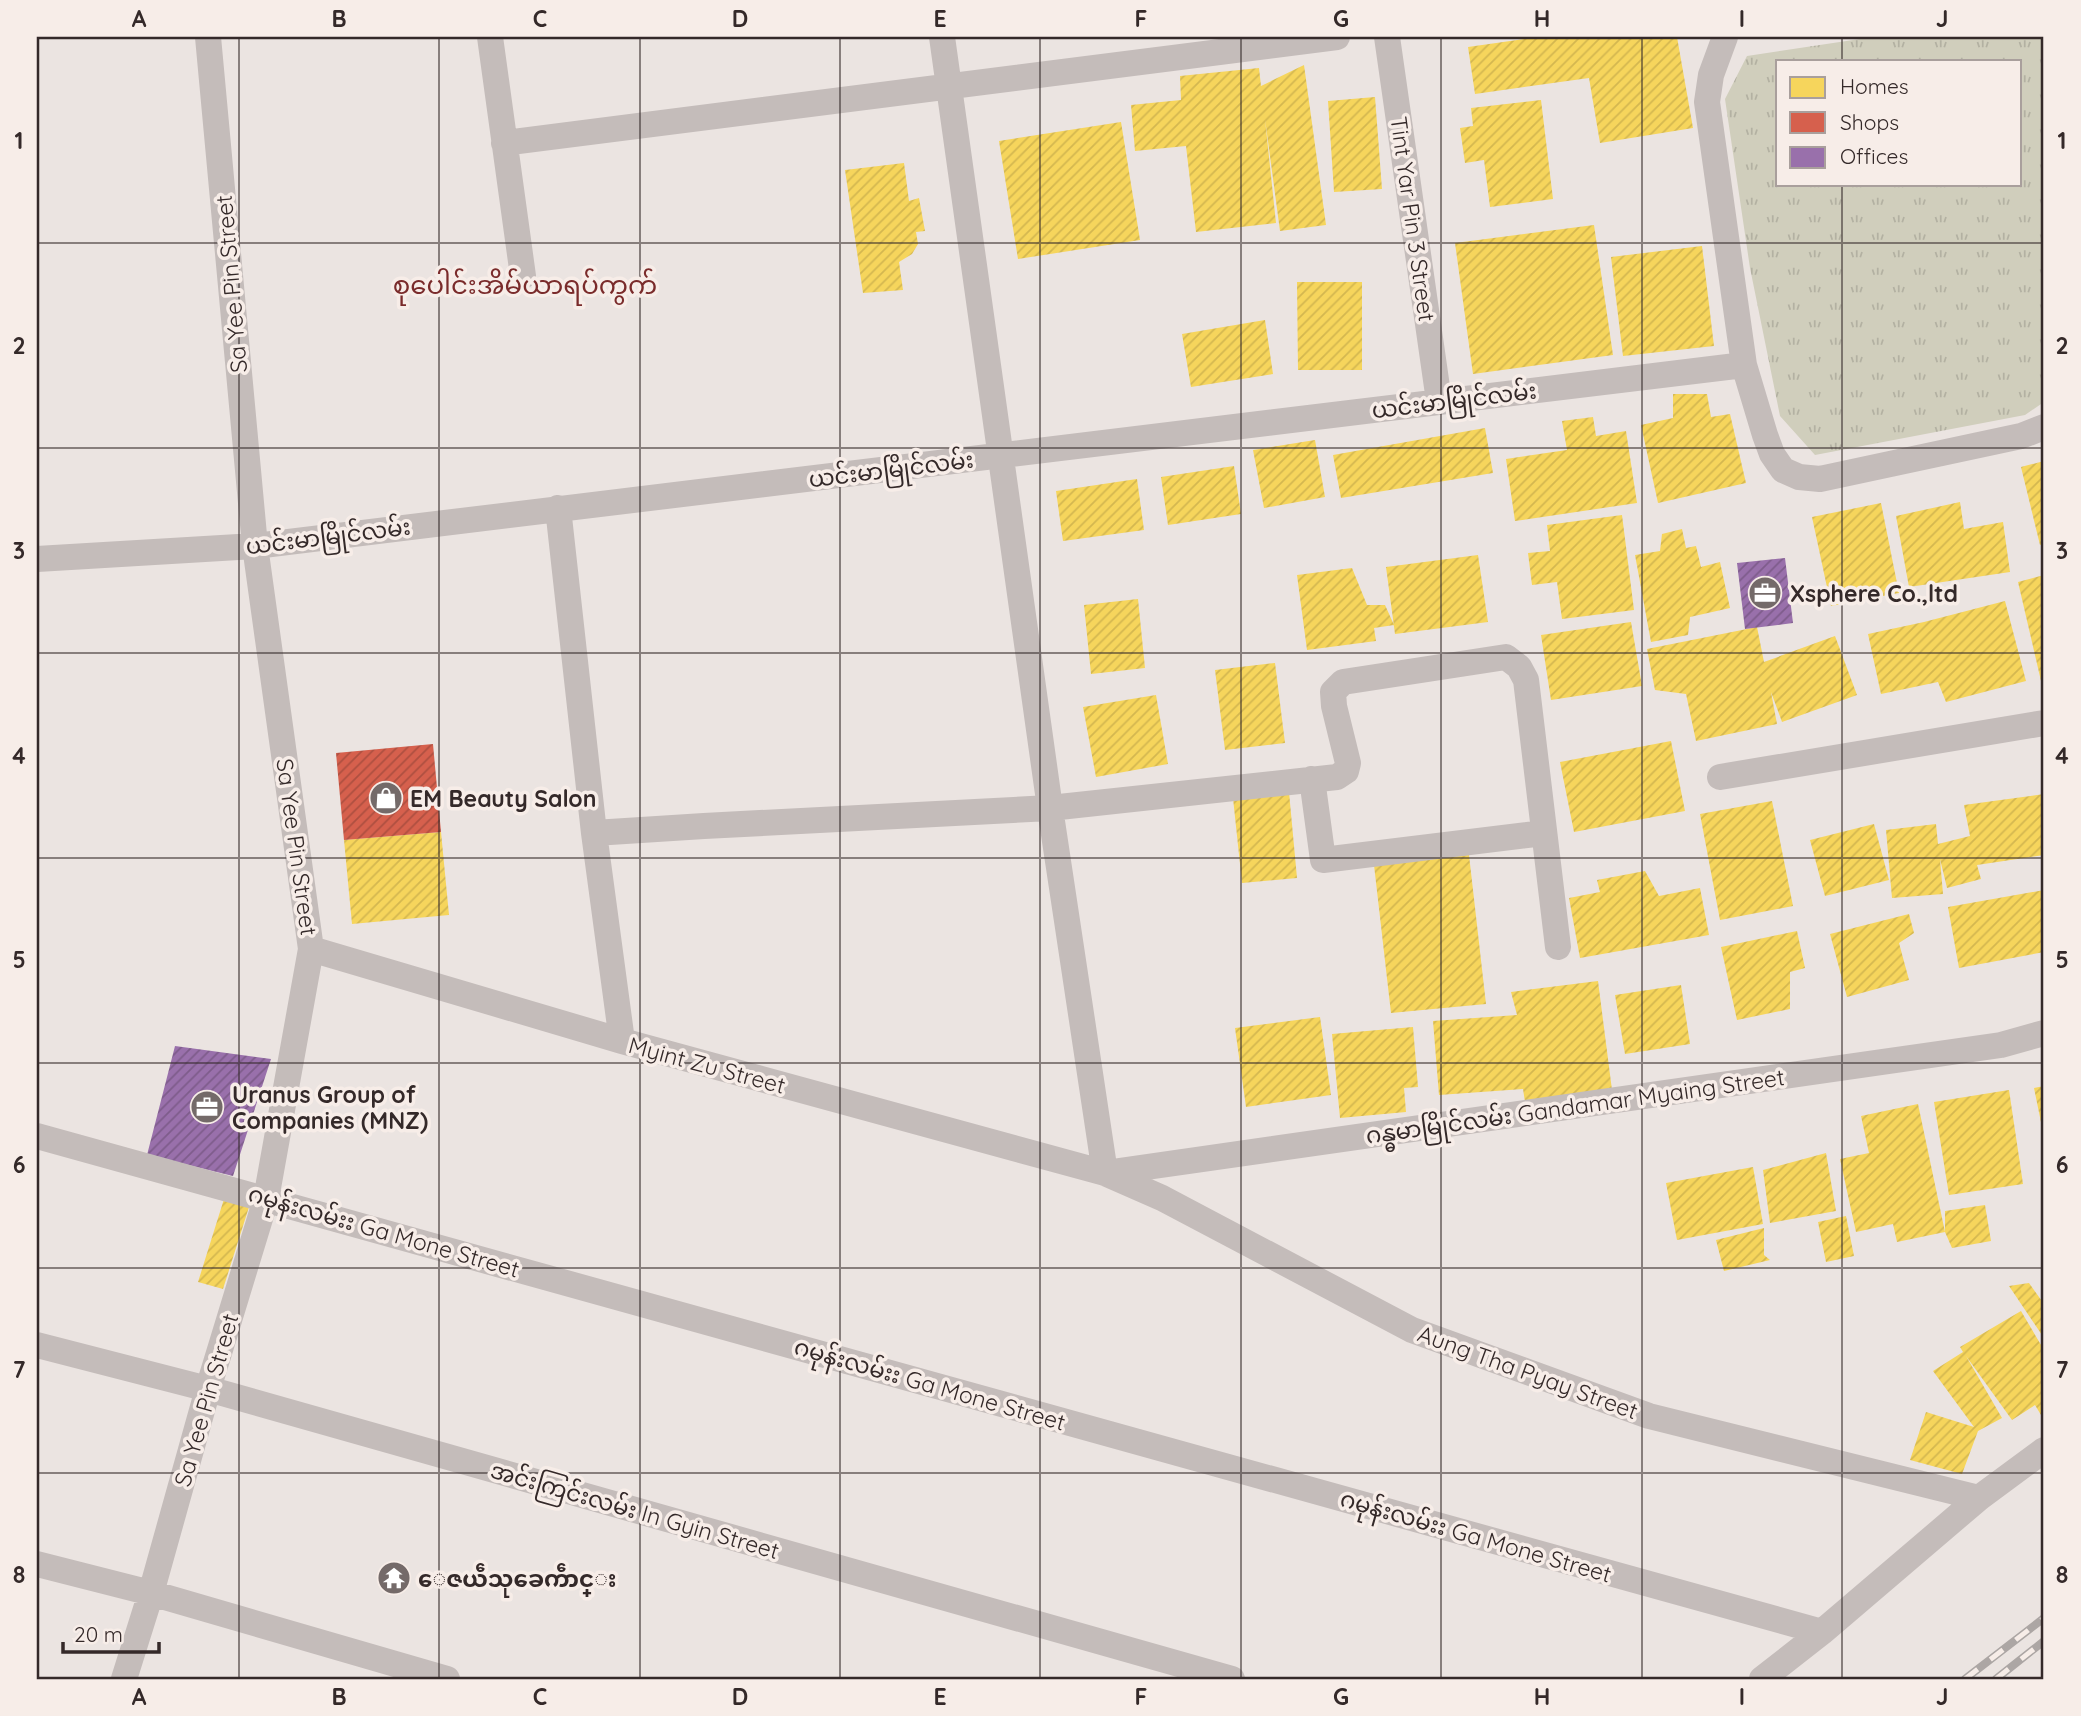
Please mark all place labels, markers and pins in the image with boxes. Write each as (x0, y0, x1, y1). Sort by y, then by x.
office icon: Xsphere Co.,ltd (1746, 574, 1784, 612)
place label: Xsphere Co.,ltd (1790, 579, 1958, 608)
shop icon: EM Beauty Salon (367, 779, 405, 817)
place label: EM Beauty Salon (410, 784, 596, 813)
place label: Uranus Group of Companies (MNZ) (232, 1080, 428, 1135)
office icon: Uranus Group of Companies (MNZ) (188, 1088, 226, 1126)
temple icon: ေဇယဵသုခေကဵာင္း (375, 1559, 413, 1597)
place label: ေဇယဵသုခေကဵာင္း (418, 1563, 617, 1598)

